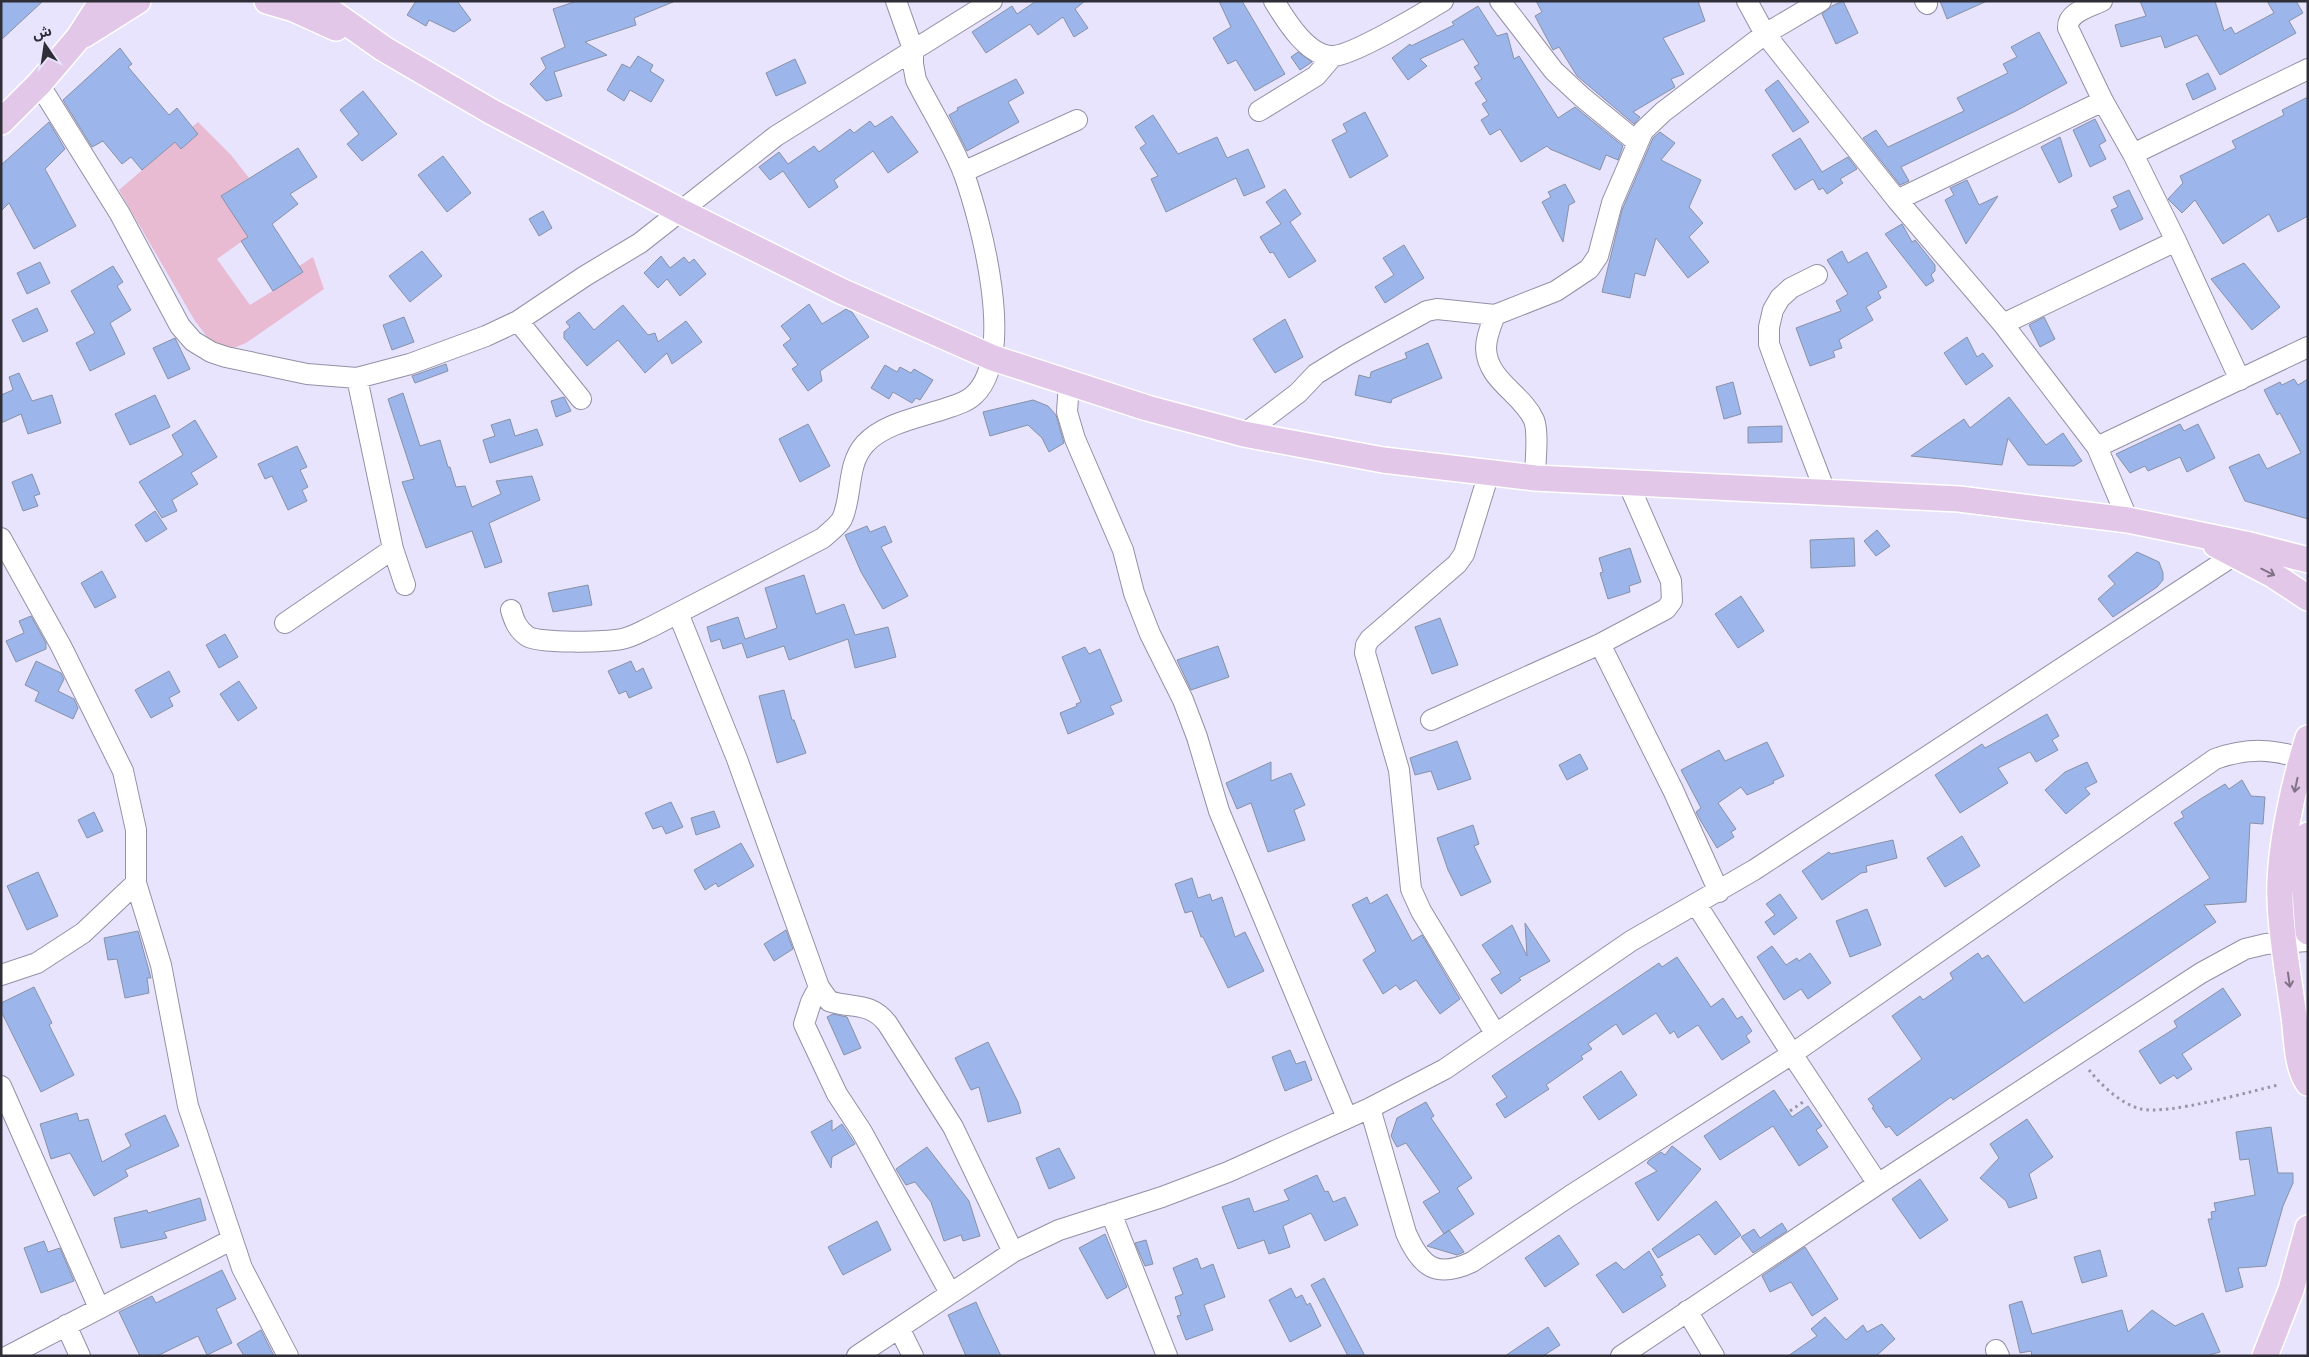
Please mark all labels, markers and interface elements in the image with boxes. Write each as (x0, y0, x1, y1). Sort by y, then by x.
north arrow (20, 20, 70, 70)
text: ش (31, 21, 53, 43)
one-way arrow (2260, 568, 2275, 577)
one-way arrow (2290, 776, 2300, 792)
one-way arrow (2284, 972, 2294, 988)

